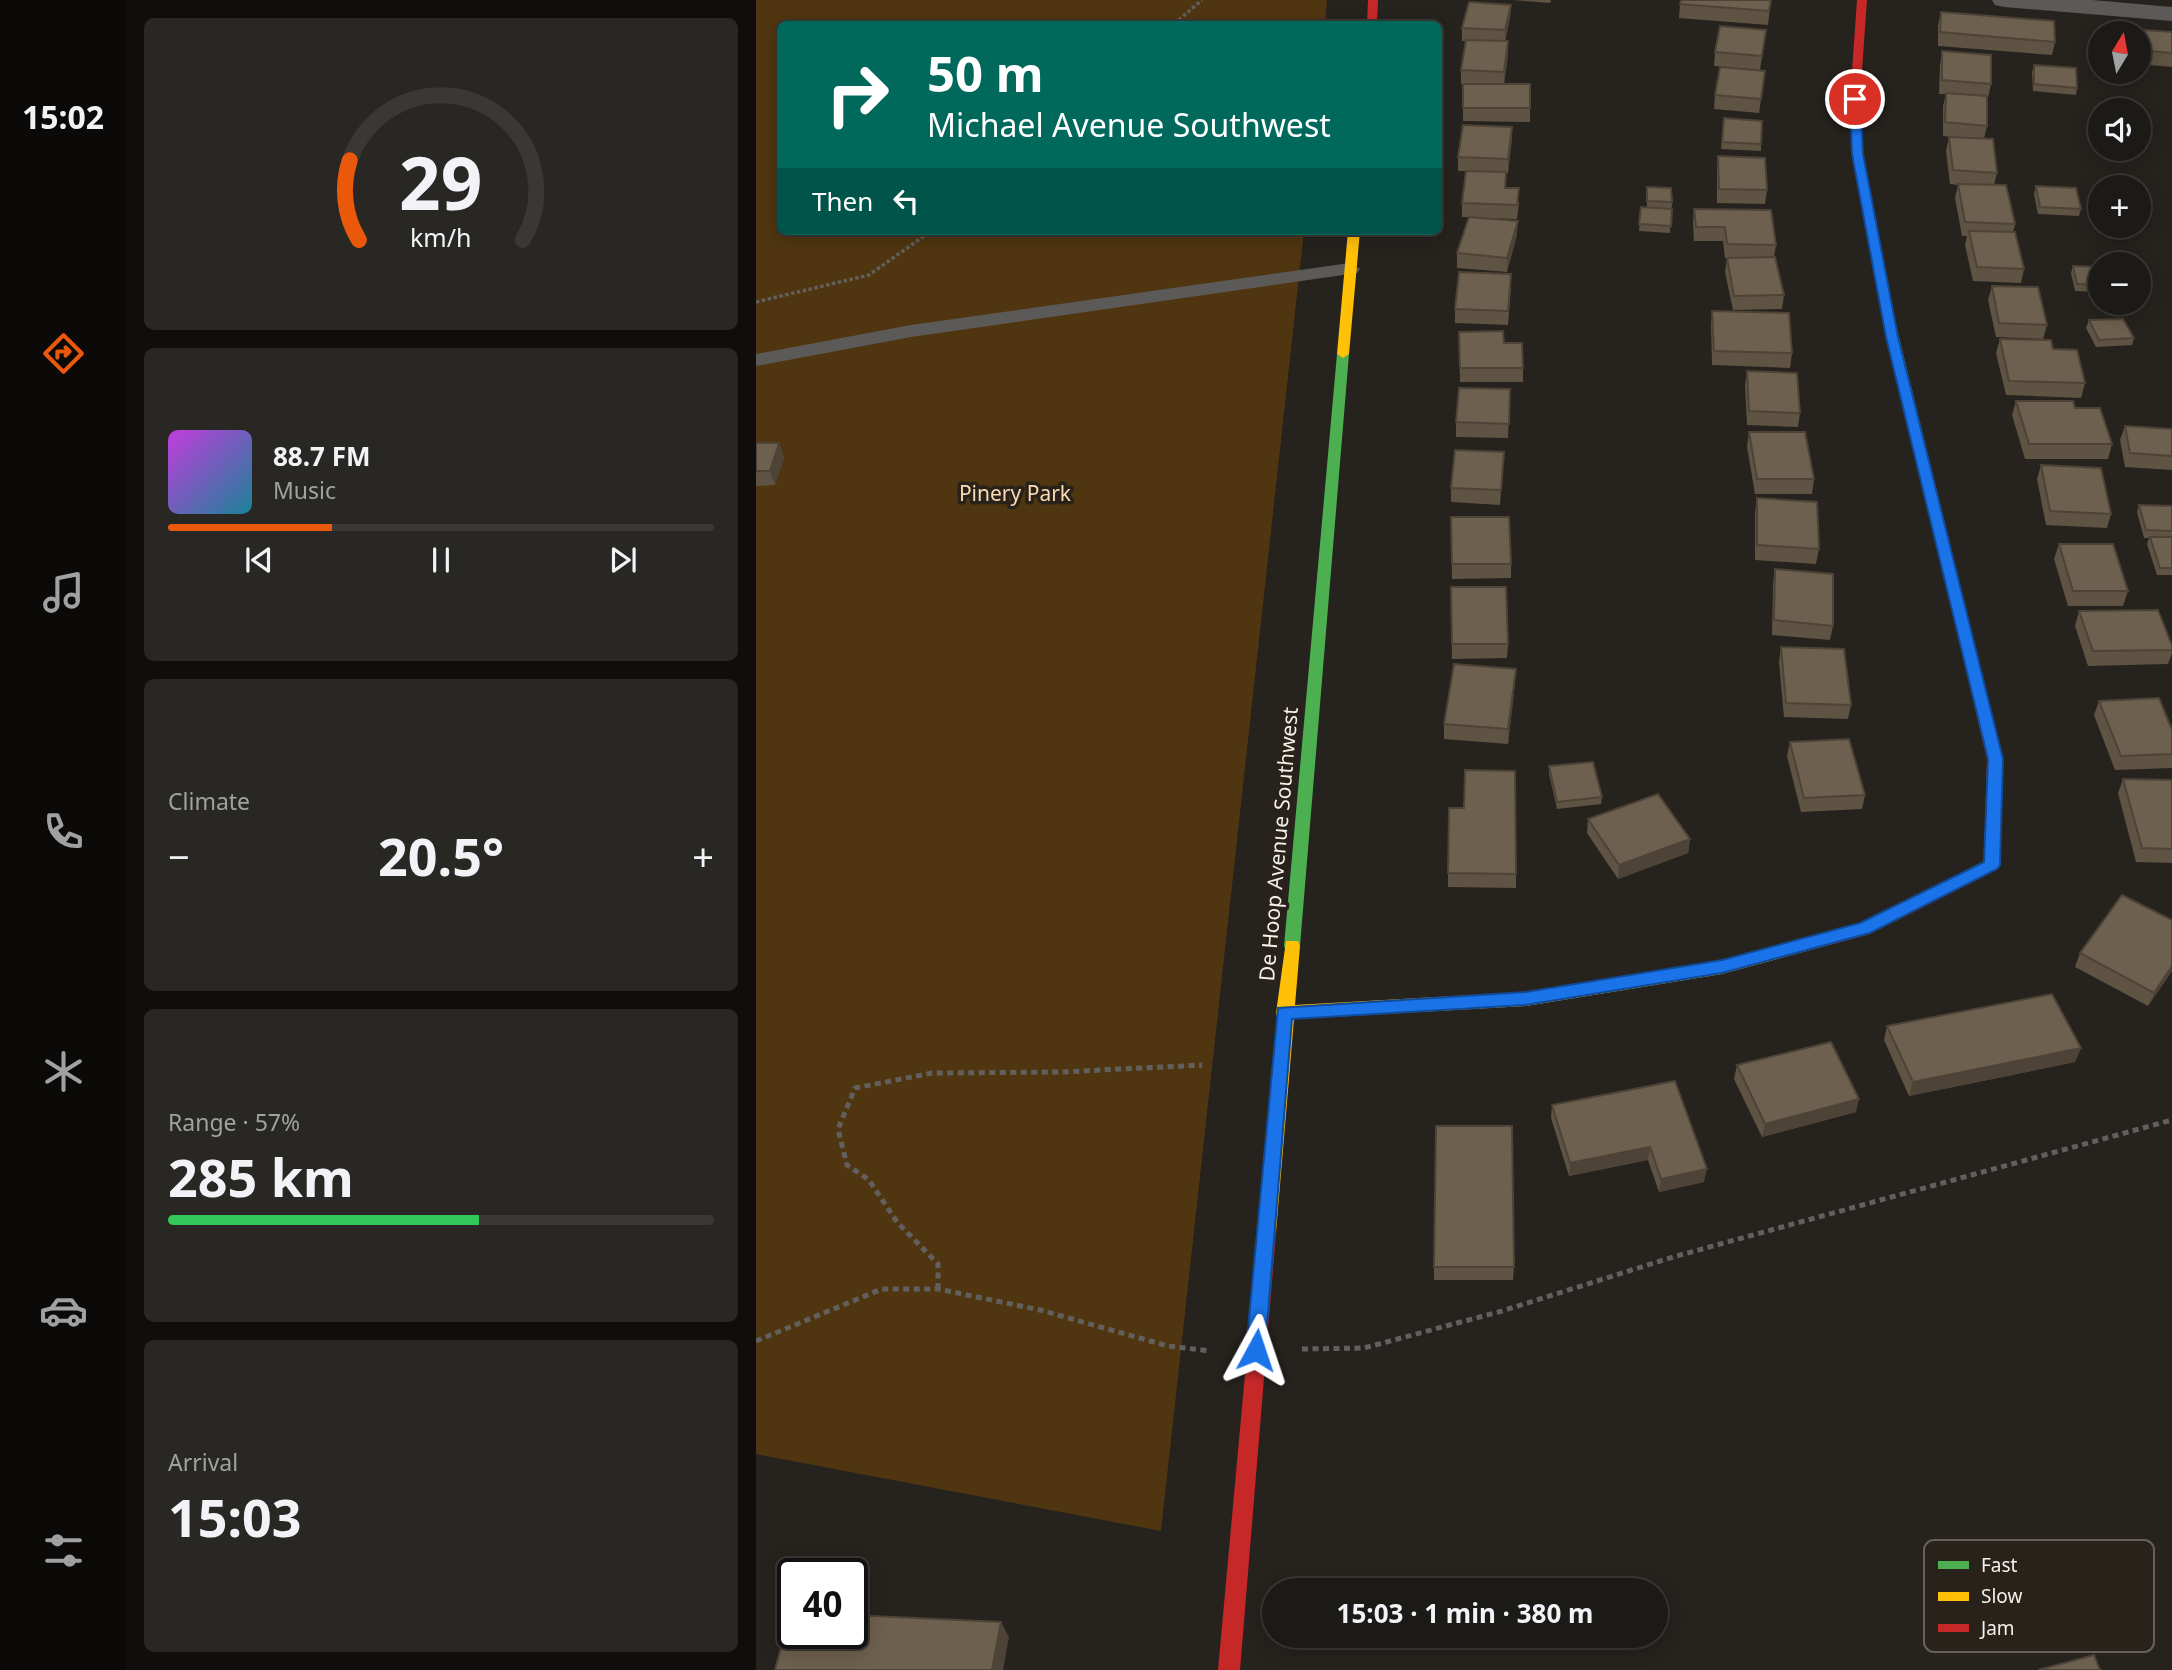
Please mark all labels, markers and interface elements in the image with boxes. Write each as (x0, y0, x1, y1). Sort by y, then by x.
north arrow (2088, 21, 2151, 84)
map controls (2088, 21, 2151, 315)
text: 50 m (927, 40, 1044, 106)
icon: right (812, 49, 903, 140)
pin (1825, 69, 1885, 129)
icon: arrive (1836, 80, 1874, 118)
text: 15:02 (22, 95, 104, 138)
button: sound (2088, 98, 2151, 161)
text: Michael Avenue Southwest (927, 103, 1331, 146)
text: 29 (399, 133, 483, 232)
button: + (2088, 175, 2151, 238)
icon: left (887, 182, 925, 220)
text: Then (812, 183, 873, 219)
text: km/h (410, 220, 472, 254)
button: − (2088, 252, 2151, 315)
icon: directions (39, 329, 88, 378)
text: 88.7 FM (273, 438, 370, 474)
text: Music (273, 474, 336, 506)
park label: Pinery Park (959, 479, 1072, 507)
icon: previous (240, 541, 278, 579)
icon: pause (422, 541, 460, 579)
icon: next (604, 541, 642, 579)
icon: music (39, 568, 88, 617)
street label: De Hoop Avenue Southwest (1252, 705, 1304, 982)
text: Climate (168, 785, 250, 817)
icon: phone (39, 807, 88, 856)
text: 20.5° (378, 820, 504, 891)
text: − (168, 830, 190, 882)
text: + (692, 830, 714, 882)
icon: climate (39, 1047, 88, 1096)
text: Range · 57% (168, 1106, 300, 1138)
text: 285 km (168, 1141, 354, 1212)
icon: car (39, 1286, 88, 1335)
position arrow (1219, 1313, 1293, 1387)
text: Arrival (168, 1446, 238, 1478)
text: 15:03 (168, 1481, 302, 1552)
icon: filters (39, 1526, 88, 1575)
legend (1924, 1540, 2154, 1652)
text: Fast (1981, 1552, 2018, 1578)
speed limit sign: 40 (777, 1558, 868, 1649)
text: Slow (1981, 1583, 2022, 1609)
text: 15:03 · 1 min · 380 m (1337, 1595, 1593, 1631)
text: Jam (1979, 1615, 2015, 1641)

